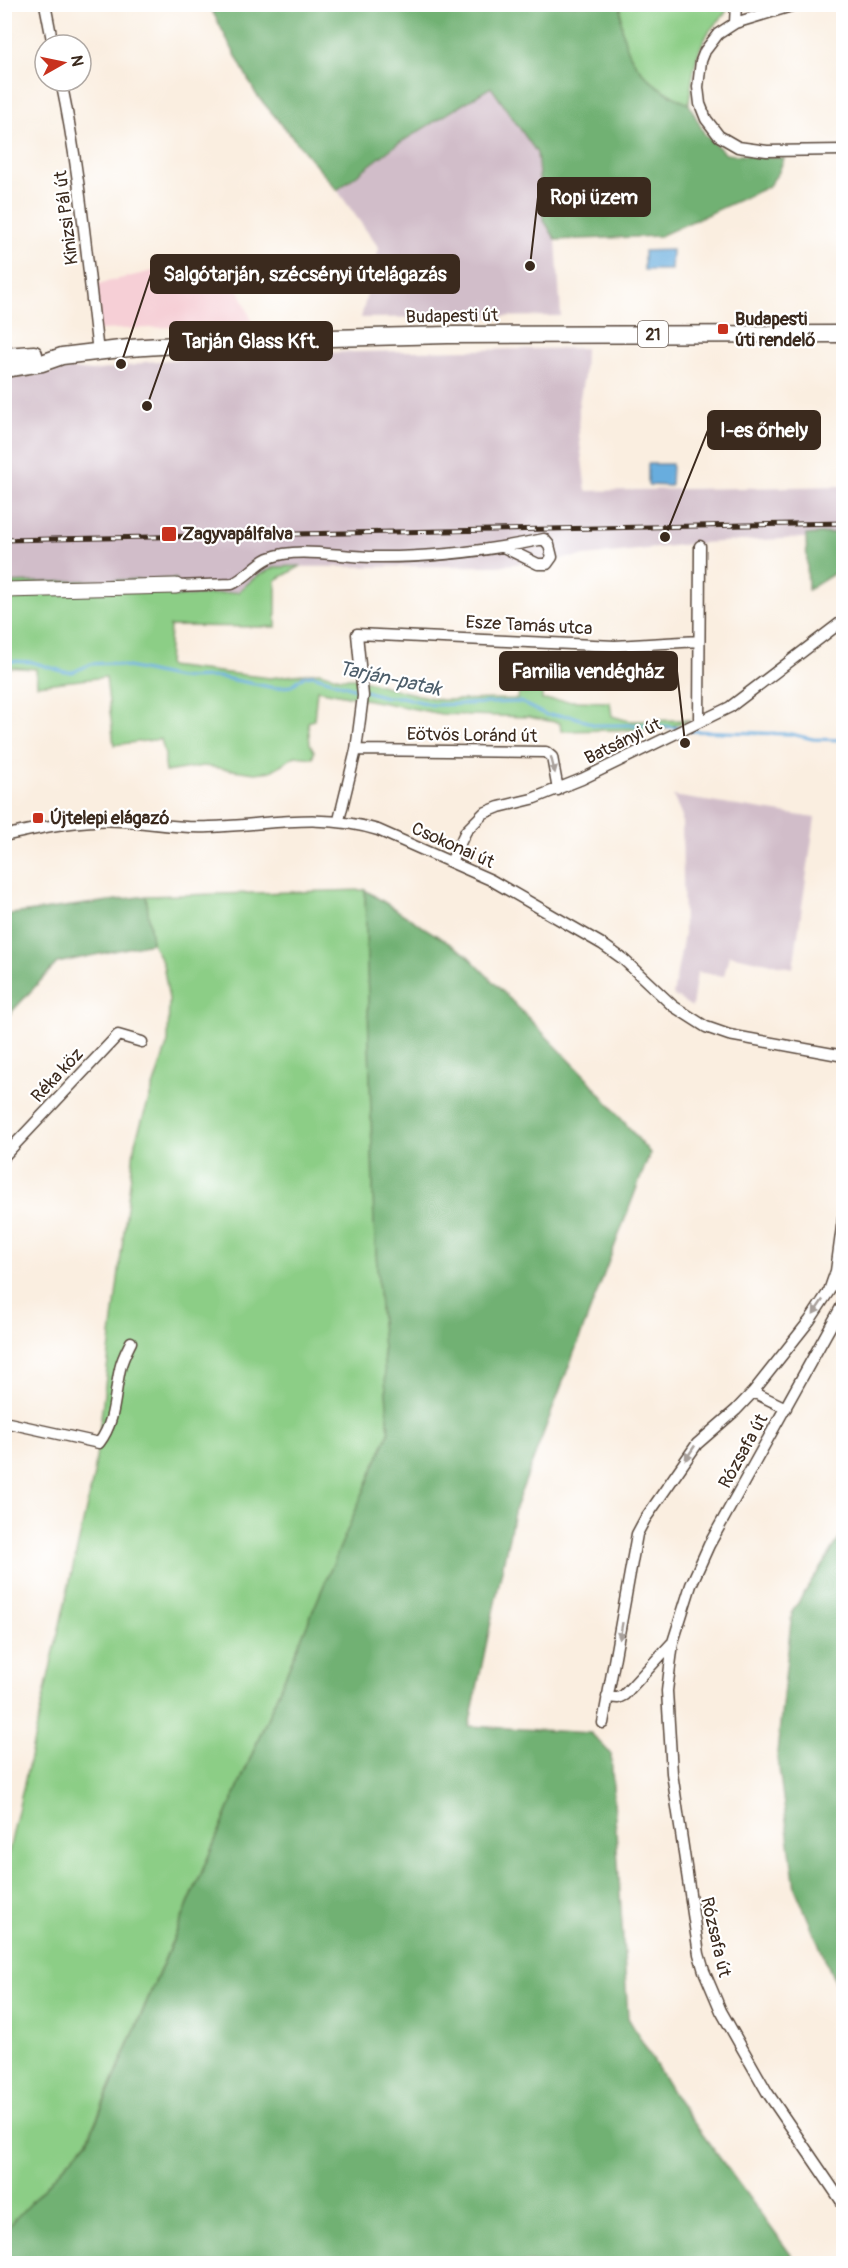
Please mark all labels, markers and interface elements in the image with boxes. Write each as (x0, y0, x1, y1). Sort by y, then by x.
north arrow (33, 33, 93, 93)
text: N (66, 54, 88, 68)
street label: Kinizsi Pál út (49, 169, 84, 266)
callout: Ropi üzem (538, 178, 650, 216)
text: Ropi üzem (550, 185, 638, 210)
callout: Salgótarján, szécsényi útelágazás (151, 255, 459, 293)
text: Salgótarján, szécsényi útelágazás (163, 262, 447, 287)
street label: Budapesti út (405, 304, 499, 329)
place label: Budapesti úti rendelő (735, 308, 816, 352)
road number: 21 (638, 321, 668, 347)
callout: Tarján Glass Kft. (170, 322, 332, 360)
marker: Budapesti úti rendelő (716, 322, 730, 336)
text: Tarján Glass Kft. (181, 329, 320, 354)
callout: I-es őrhely (708, 411, 820, 449)
text: I-es őrhely (720, 418, 808, 443)
place label: Zagyvapálfalva (182, 523, 293, 546)
marker: Zagyvapálfalva (160, 525, 178, 543)
street label: Esze Tamás utca (465, 611, 593, 640)
callout: Familia vendégház (500, 652, 677, 690)
water label: Tarján-patak (336, 655, 445, 702)
text: Familia vendégház (511, 659, 665, 684)
street label: Batsányi út (581, 713, 666, 770)
street label: Eötvös Loránd út (407, 723, 538, 748)
one-way arrow (548, 756, 558, 774)
place label: Újtelepi elágazó (50, 807, 169, 830)
marker: Újtelepi elágazó (31, 811, 45, 825)
street label: Csokonai út (408, 817, 498, 874)
street label: Réka köz (26, 1043, 88, 1108)
one-way arrow (813, 1299, 824, 1315)
street label: Rózsafa út (714, 1409, 774, 1492)
one-way arrow (685, 1445, 696, 1461)
one-way arrow (616, 1622, 625, 1641)
street label: Rózsafa út (695, 1895, 736, 1980)

